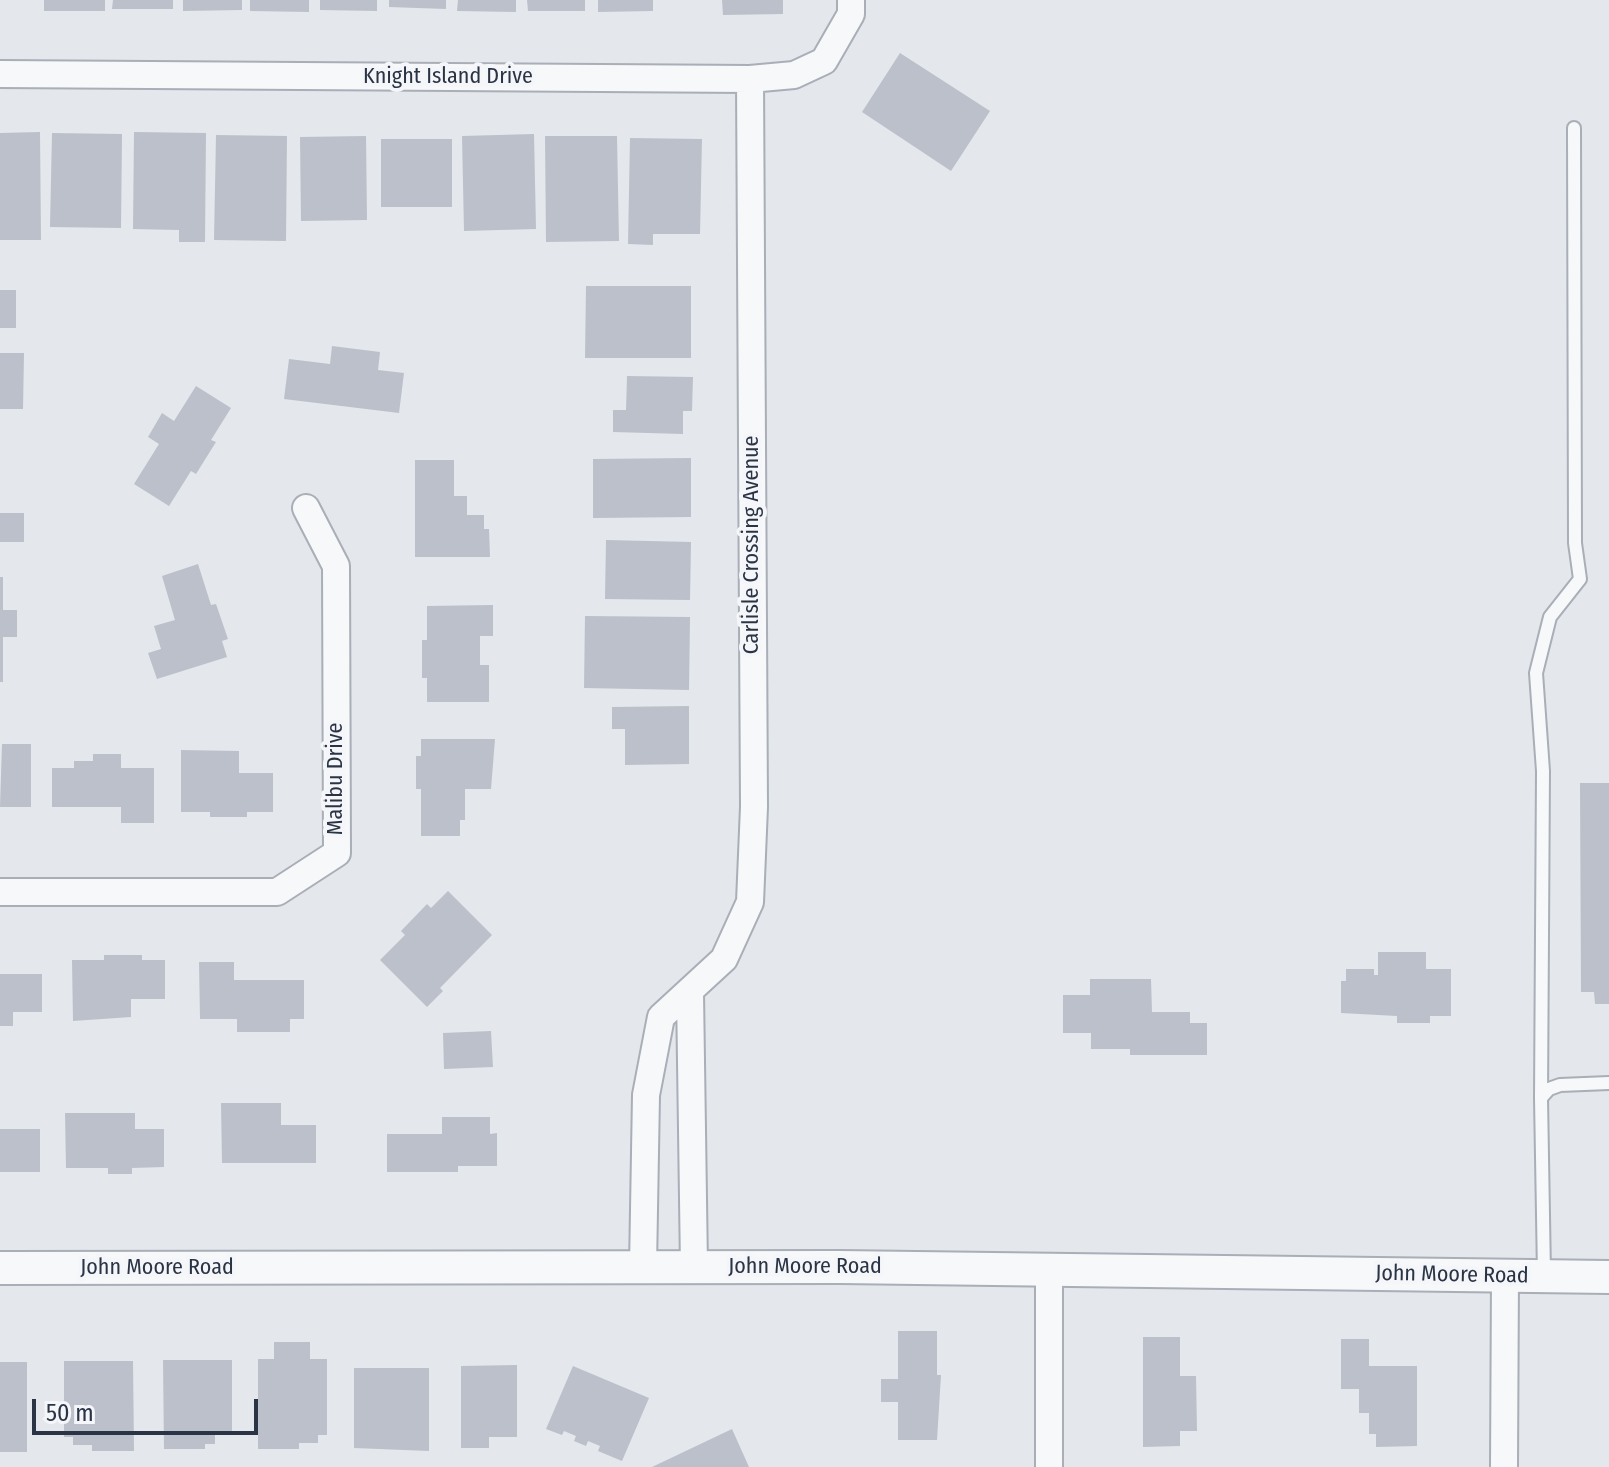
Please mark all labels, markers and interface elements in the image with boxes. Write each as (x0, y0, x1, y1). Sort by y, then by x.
street label: Knight Island Drive (363, 64, 533, 90)
street label: Carlisle Crossing Avenue (739, 436, 765, 654)
street label: Malibu Drive (323, 723, 349, 835)
street label: John Moore Road (728, 1254, 882, 1280)
street label: John Moore Road (80, 1255, 234, 1281)
street label: John Moore Road (1375, 1260, 1529, 1290)
scale bar (36, 1383, 262, 1433)
text: 50 m (46, 1399, 94, 1427)

